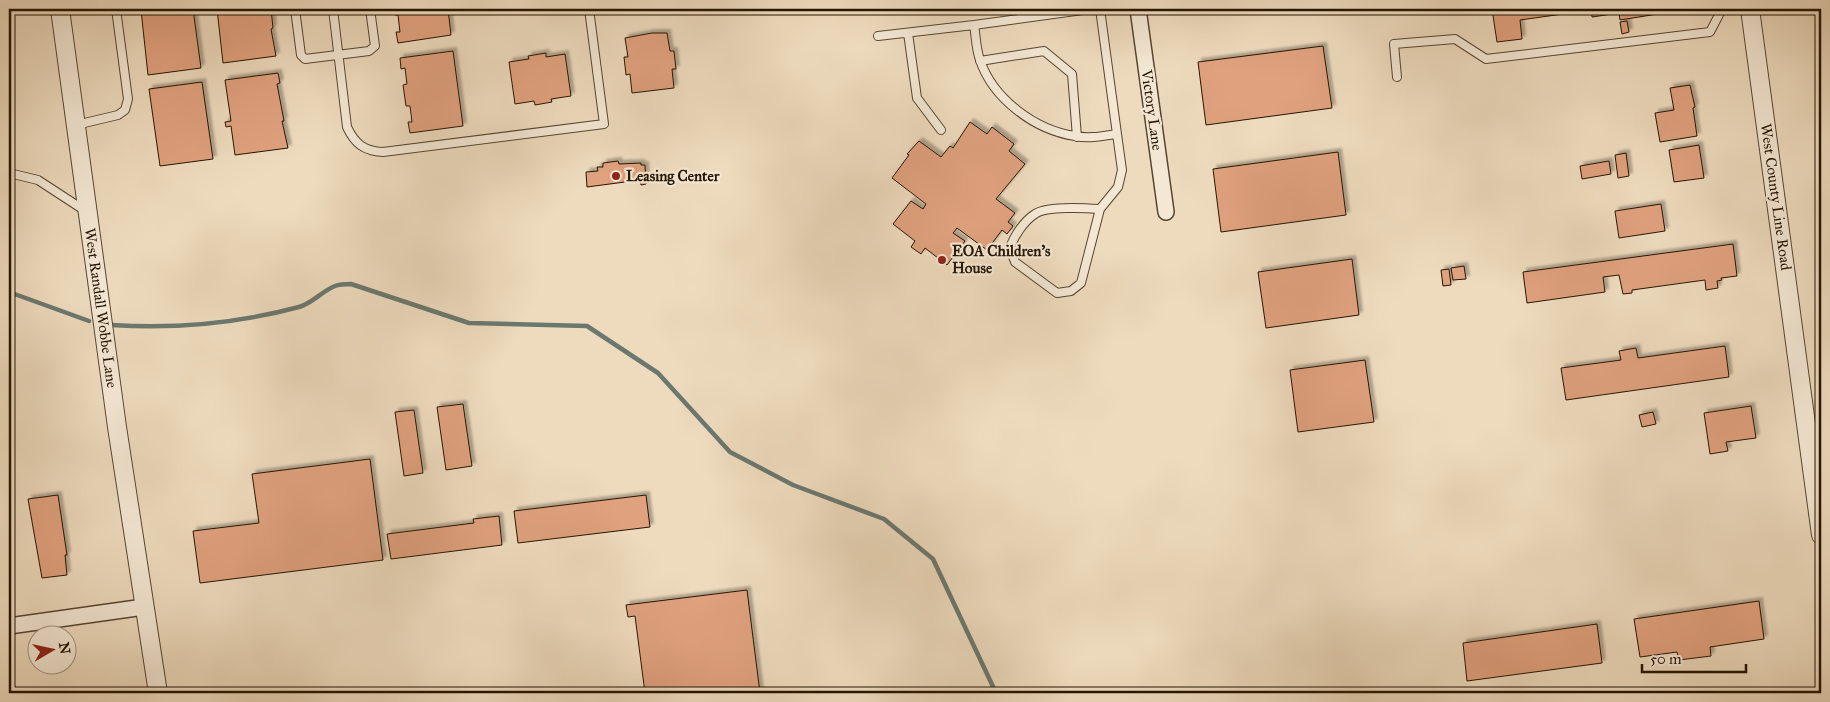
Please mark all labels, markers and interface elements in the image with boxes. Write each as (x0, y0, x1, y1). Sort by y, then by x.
street label: Victory Lane (1137, 67, 1167, 152)
street label: West County Line Road (1757, 122, 1795, 272)
place label: Leasing Center (626, 167, 720, 186)
marker: Leasing Center (610, 170, 622, 182)
street label: West Randall Wobbe Lane (81, 227, 121, 389)
place label: EOA Children’s House (952, 242, 1051, 277)
marker: EOA Children’s House (936, 254, 948, 266)
north arrow (28, 624, 78, 674)
text: N (55, 641, 74, 655)
scale bar (1642, 642, 1746, 674)
text: 50 m (1650, 650, 1682, 668)

